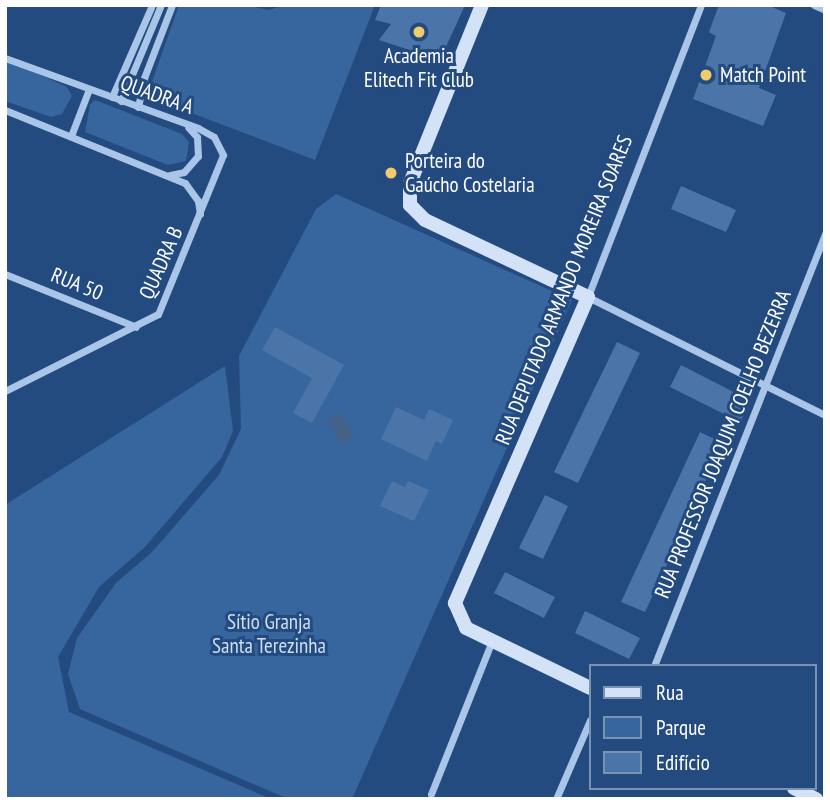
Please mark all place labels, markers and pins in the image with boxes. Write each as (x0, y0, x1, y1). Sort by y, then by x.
marker: Academia Elitech Fit Club (411, 24, 427, 40)
place label: Academia Elitech Fit Club (364, 43, 474, 93)
place label: Match Point (720, 62, 806, 88)
marker: Match Point (698, 67, 714, 83)
place label: Porteira do Gaúcho Costelaria (405, 148, 535, 198)
marker: Porteira do Gaúcho Costelaria (383, 165, 399, 181)

